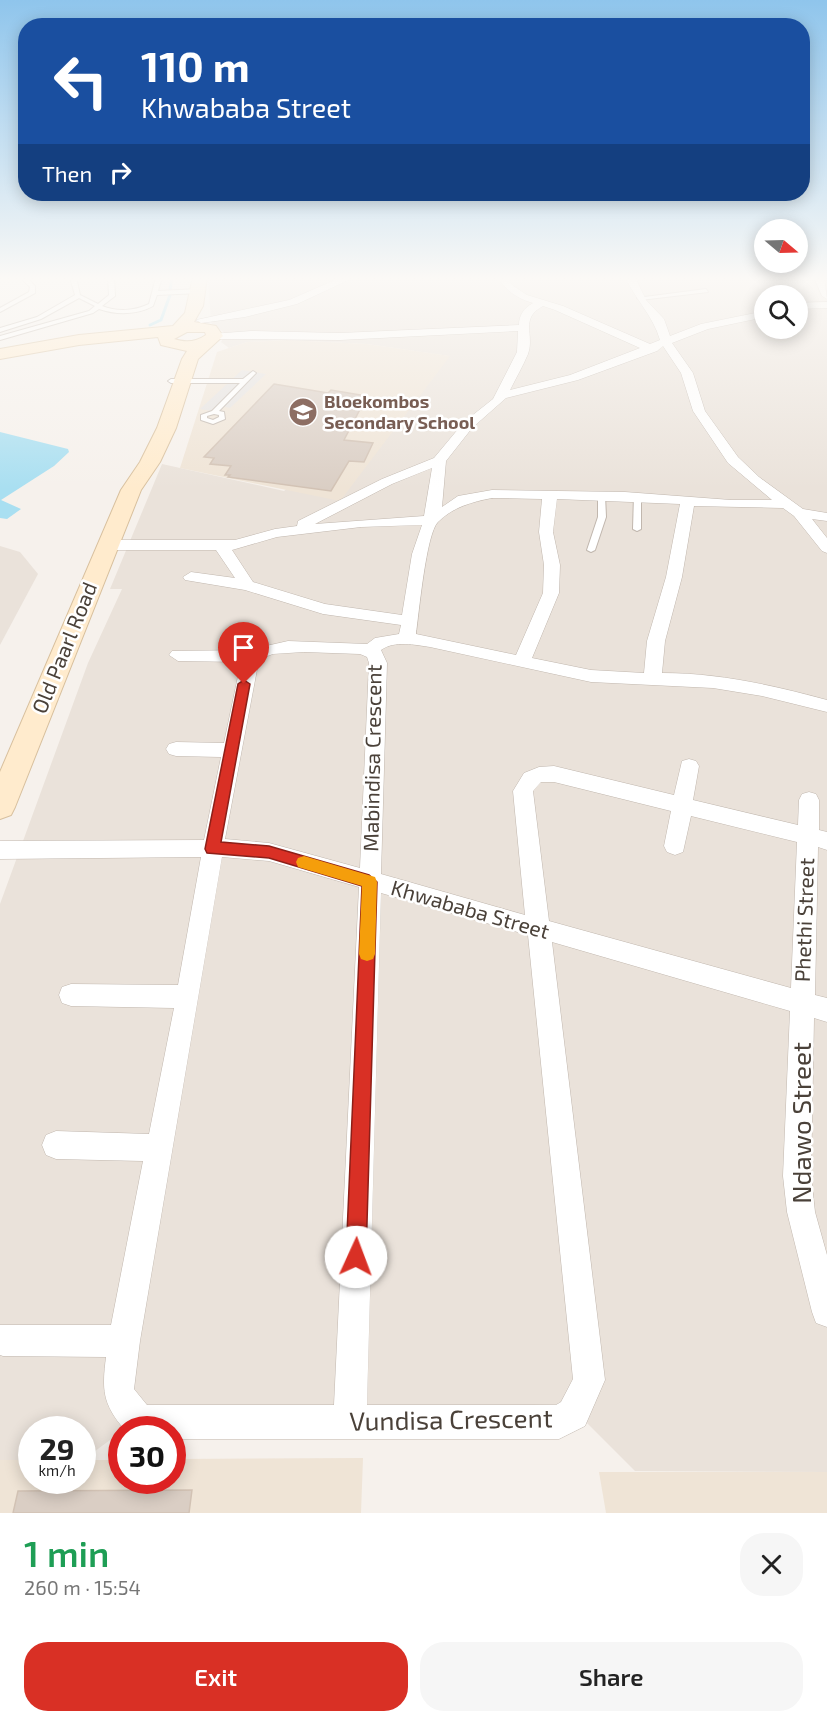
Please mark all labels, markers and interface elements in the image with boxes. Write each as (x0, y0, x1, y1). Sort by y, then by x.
text: 110 m (141, 40, 250, 90)
icon: left (42, 42, 120, 120)
text: Khwababa Street (141, 91, 351, 123)
icon: right (104, 156, 137, 189)
text: Then (42, 160, 92, 186)
north arrow (754, 219, 808, 273)
map controls (754, 219, 808, 339)
button: search (754, 285, 808, 339)
place label: Bloekombos Secondary School (324, 390, 475, 433)
school or university icon: Bloekombos Secondary School (287, 396, 319, 428)
street label: Old Paarl Road (26, 578, 101, 717)
pin (218, 622, 269, 684)
icon: arrive (227, 631, 260, 664)
street label: Mabindisa Crescent (357, 664, 386, 852)
street label: Phethi Street (789, 857, 818, 983)
street label: Khwababa Street (388, 874, 552, 943)
street label: Ndawo Street (785, 1042, 816, 1204)
position arrow (324, 1225, 388, 1289)
street label: Vundisa Crescent (349, 1401, 553, 1436)
speed limit sign: 30 (108, 1416, 186, 1494)
text: 29 (39, 1430, 75, 1466)
text: km/h (38, 1461, 76, 1479)
text: 1 min (24, 1531, 109, 1574)
button: close (740, 1533, 803, 1596)
text: 260 m · 15:54 (24, 1575, 141, 1599)
button: Exit (24, 1642, 408, 1711)
button: Share (420, 1642, 803, 1711)

